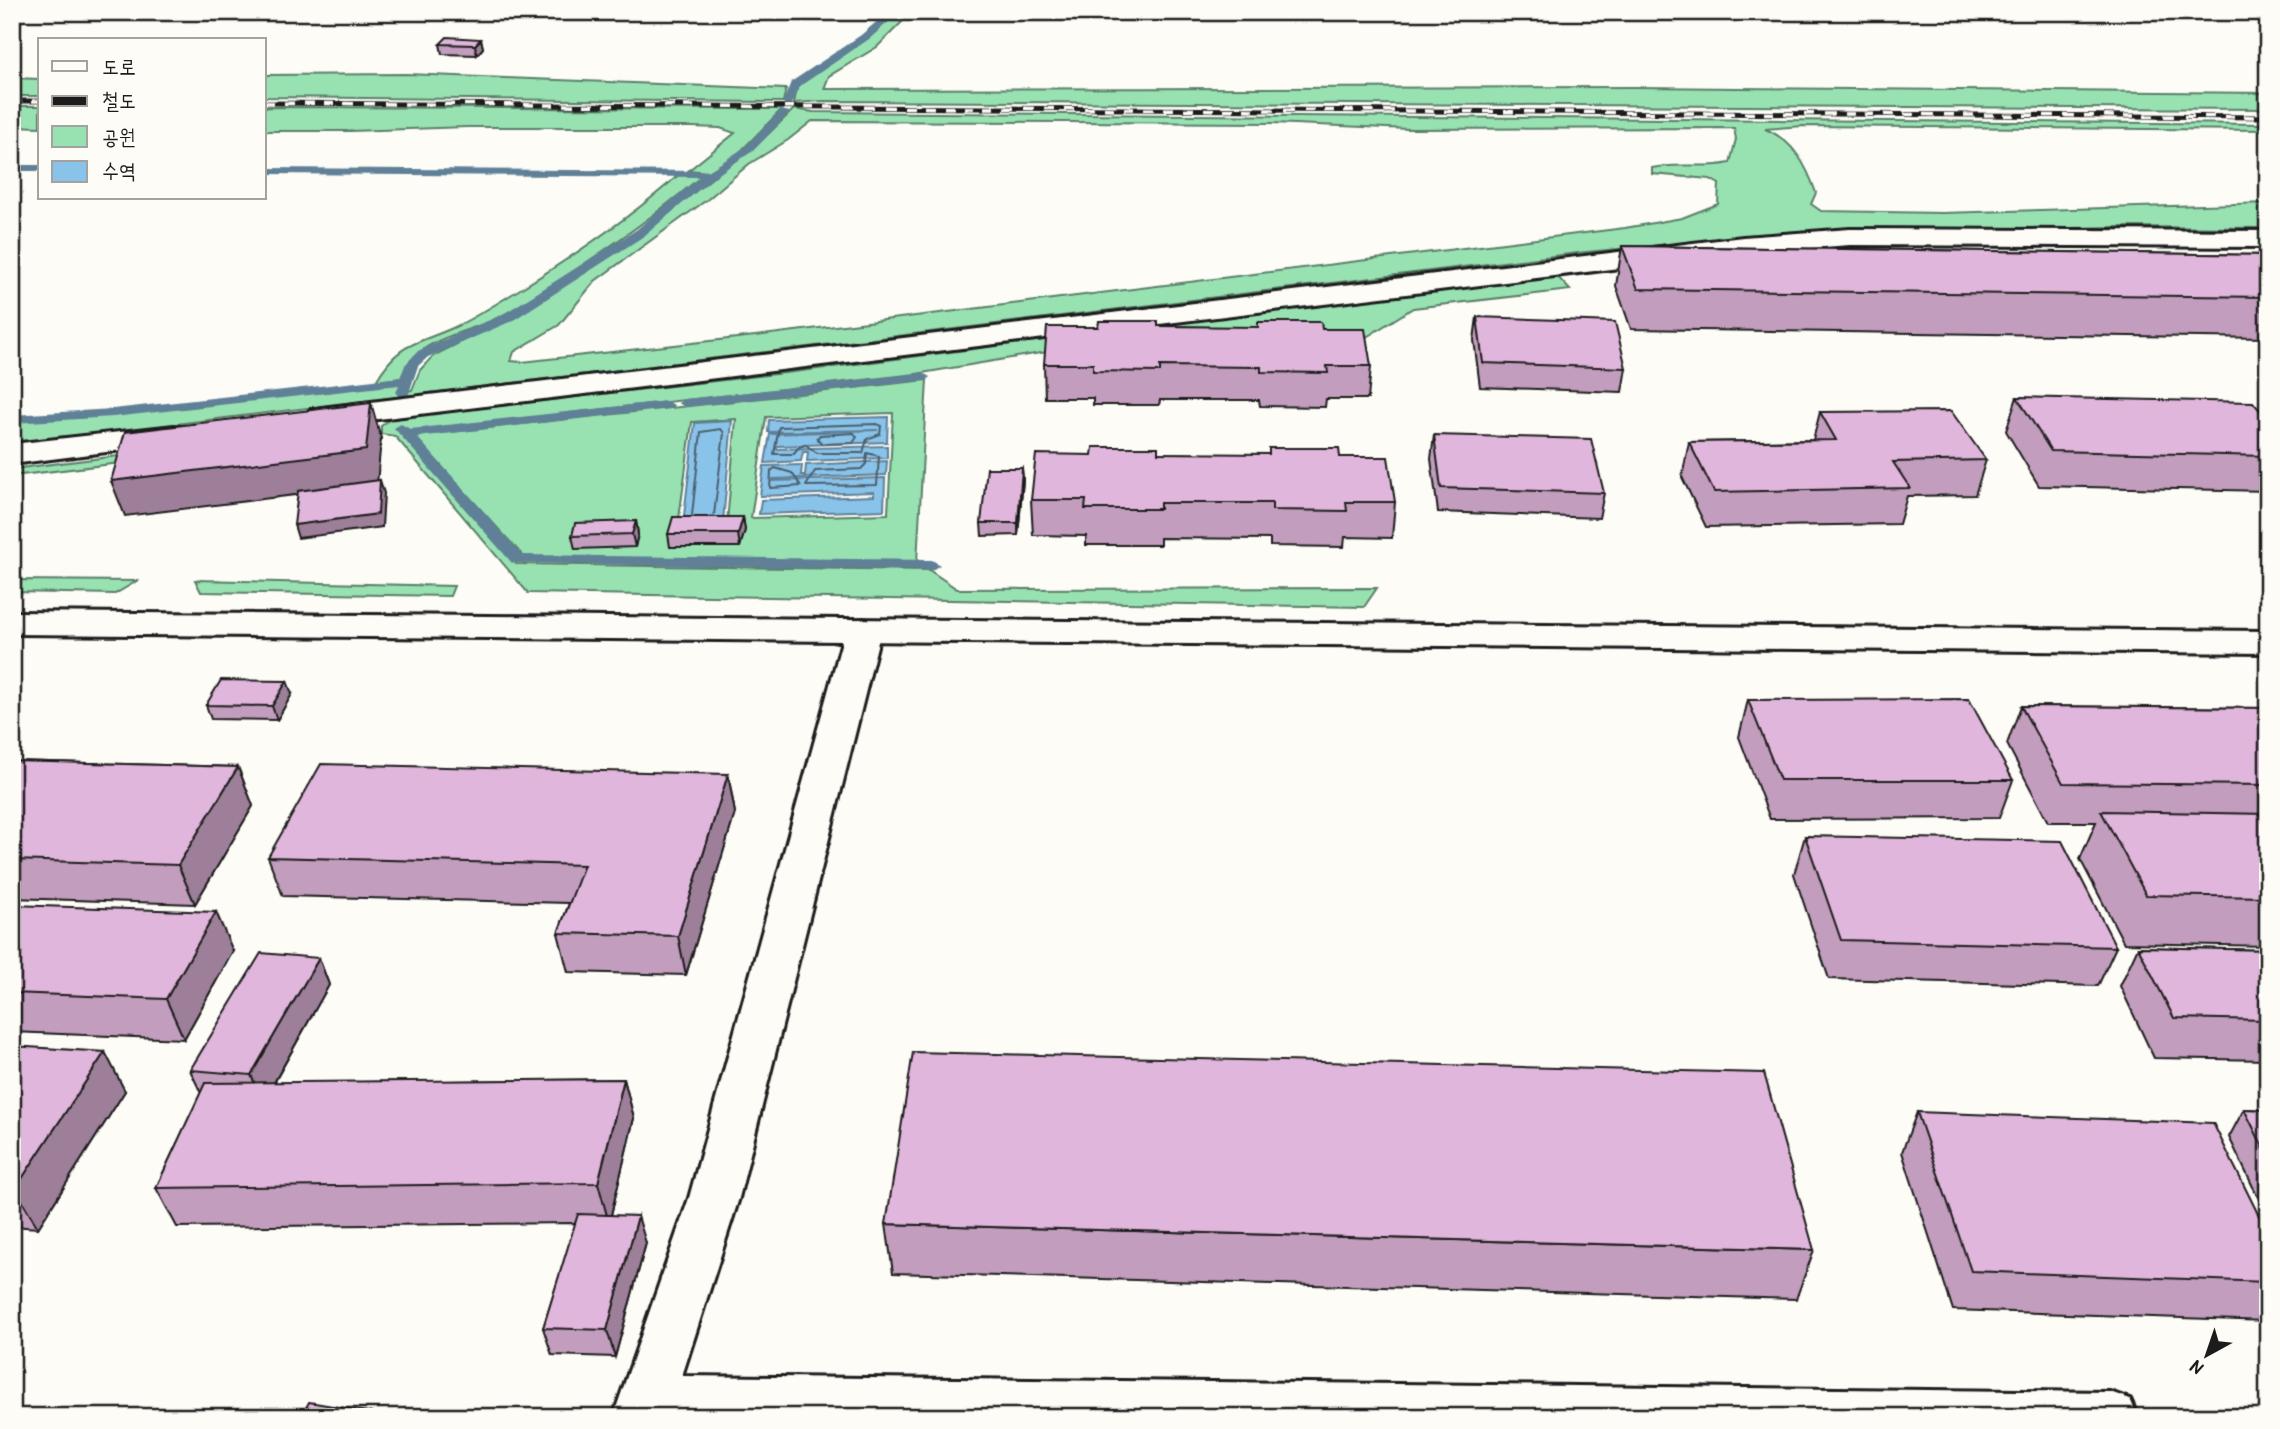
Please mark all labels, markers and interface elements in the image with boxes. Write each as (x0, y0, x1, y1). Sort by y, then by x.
legend (38, 38, 266, 200)
text: 도로 (102, 52, 136, 81)
text: 철도 (102, 86, 136, 115)
text: 공원 (102, 122, 136, 151)
text: 수역 (102, 156, 136, 185)
north arrow (2172, 1320, 2242, 1390)
text: N (2184, 1355, 2208, 1381)

